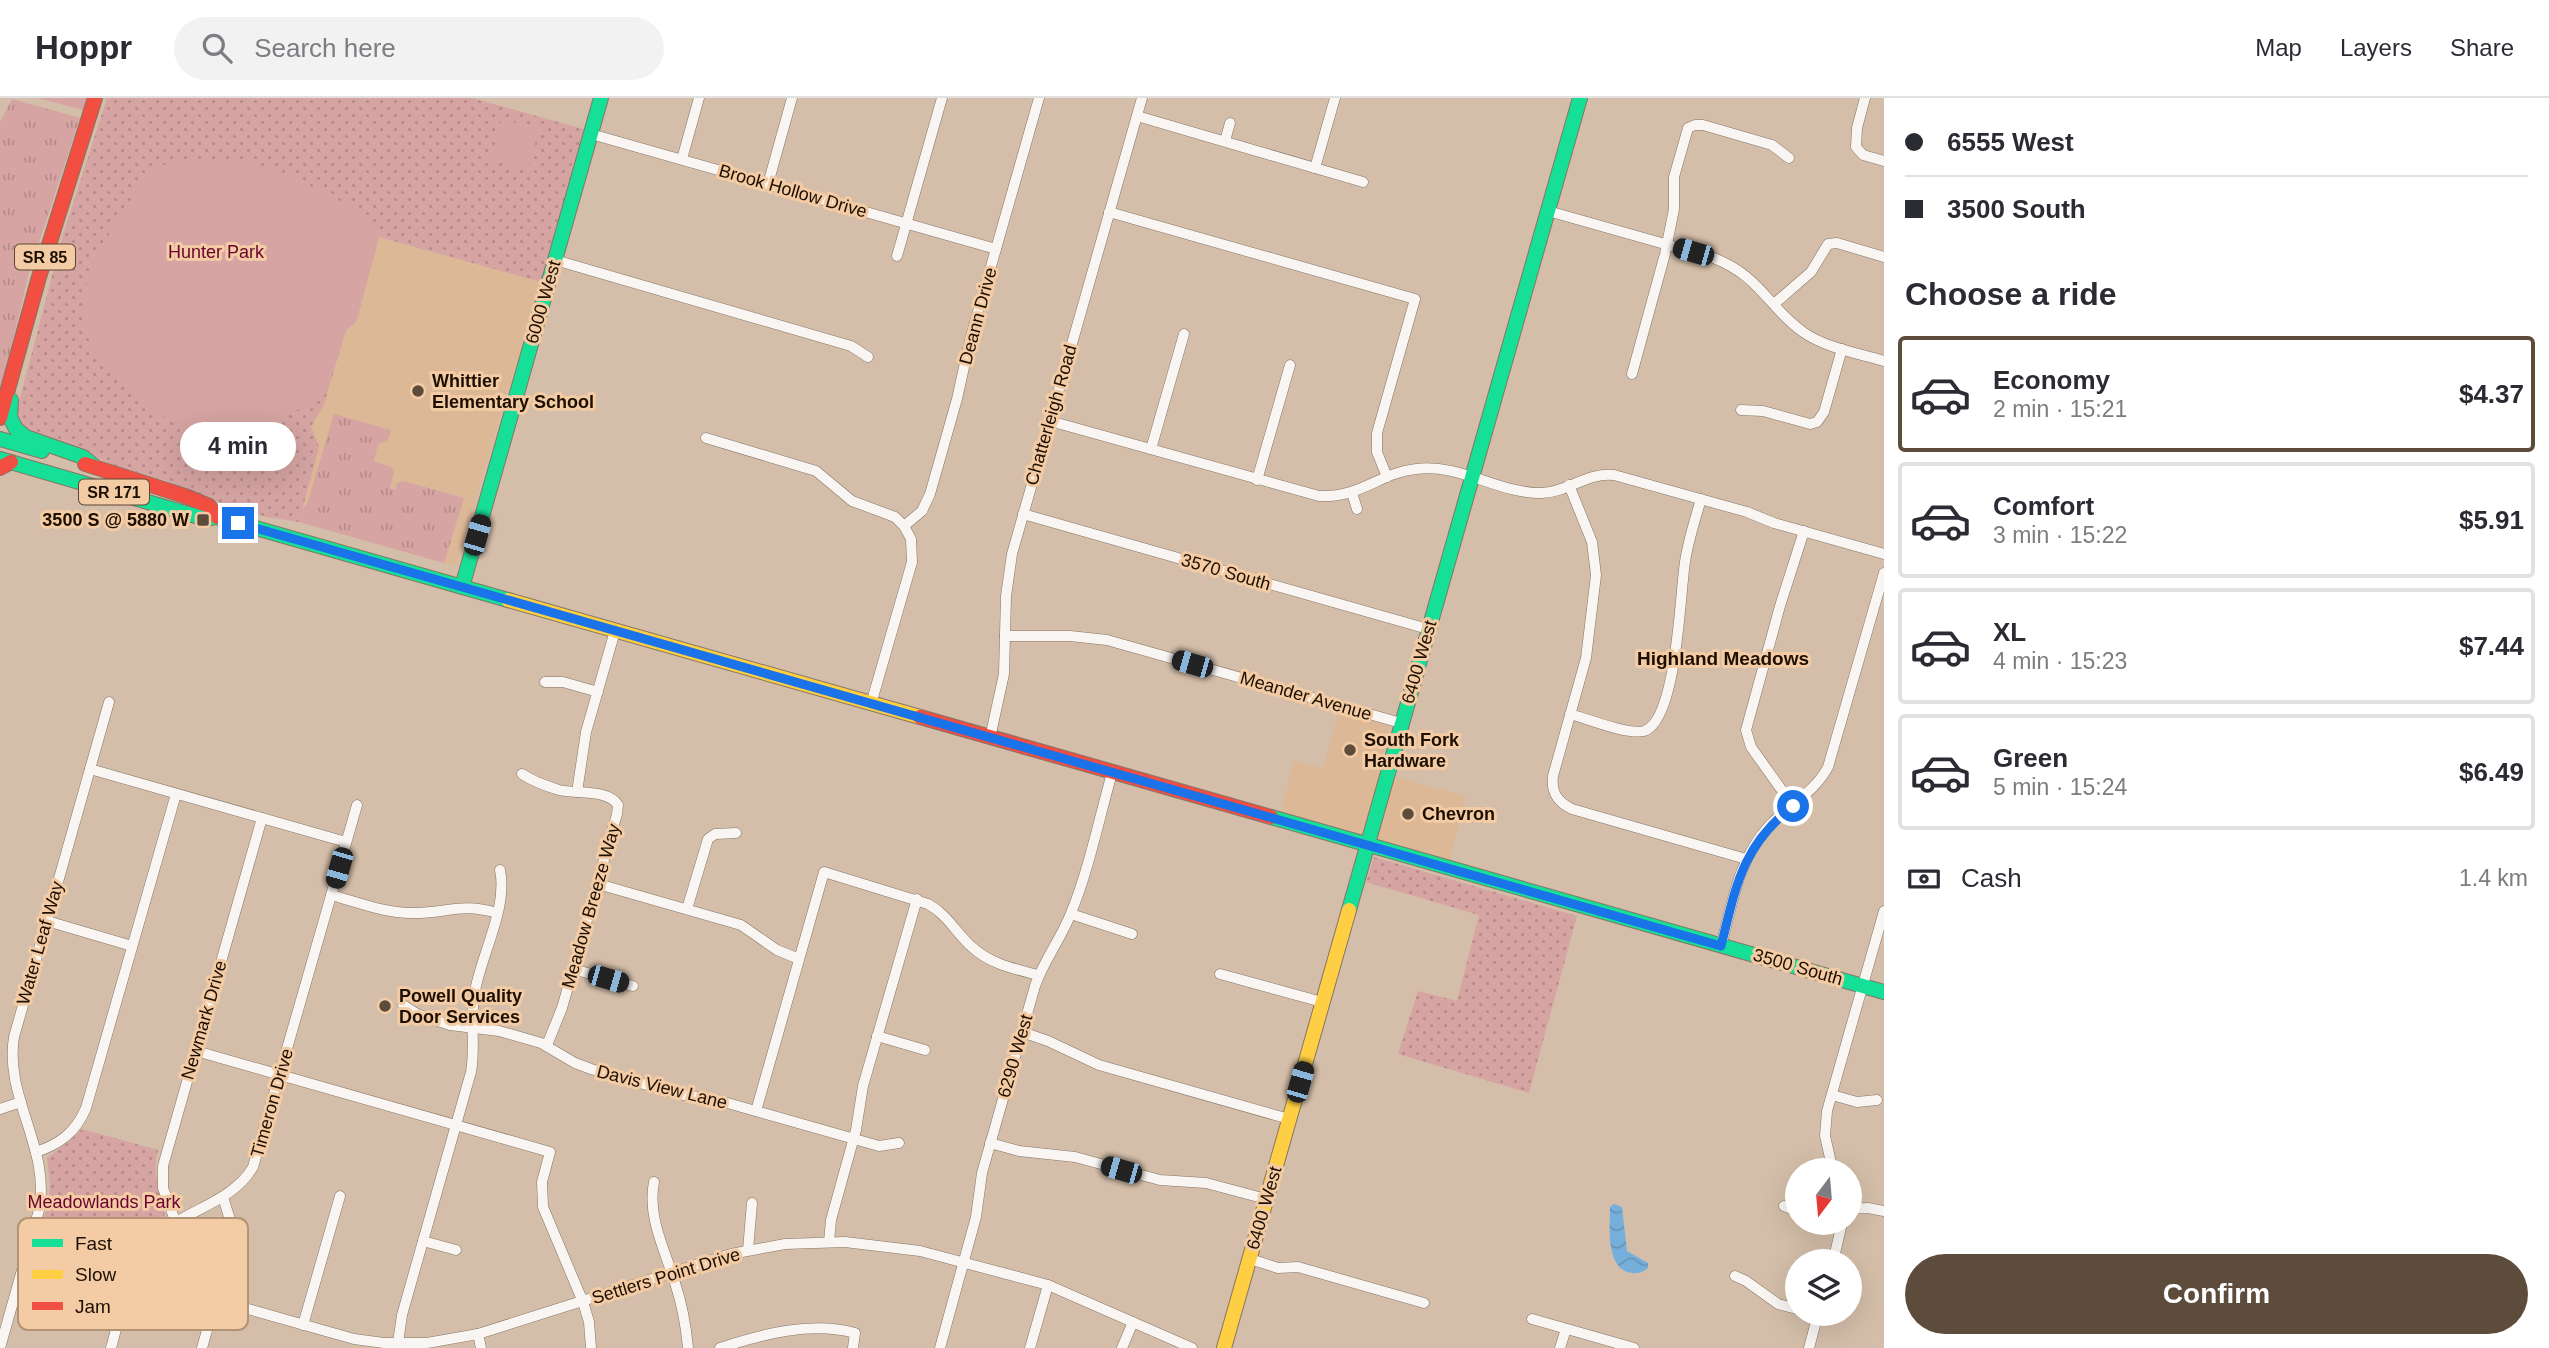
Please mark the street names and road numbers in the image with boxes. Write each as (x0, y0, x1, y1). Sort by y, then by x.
street label: Brook Hollow Drive (717, 160, 869, 222)
road number: SR 85 (15, 244, 75, 270)
street label: 6000 West (522, 258, 564, 346)
street label: Deann Drive (955, 265, 1001, 367)
street label: Chatterleigh Road (1021, 343, 1081, 487)
road number: SR 171 (79, 480, 149, 504)
street label: 3570 South (1179, 550, 1273, 594)
street label: 6400 West (1398, 618, 1440, 706)
street label: Meander Avenue (1238, 668, 1374, 724)
street label: Meadow Breeze Way (558, 821, 624, 991)
street label: Water Leaf Way (13, 879, 67, 1007)
street label: 3500 South (1751, 945, 1845, 989)
street label: Newmark Drive (177, 958, 231, 1082)
street label: 6290 West (994, 1012, 1036, 1100)
street label: Timeron Drive (247, 1046, 297, 1160)
street label: Davis View Lane (595, 1061, 729, 1113)
street label: 6400 West (1243, 1164, 1285, 1252)
street label: Settlers Point Drive (589, 1244, 743, 1308)

